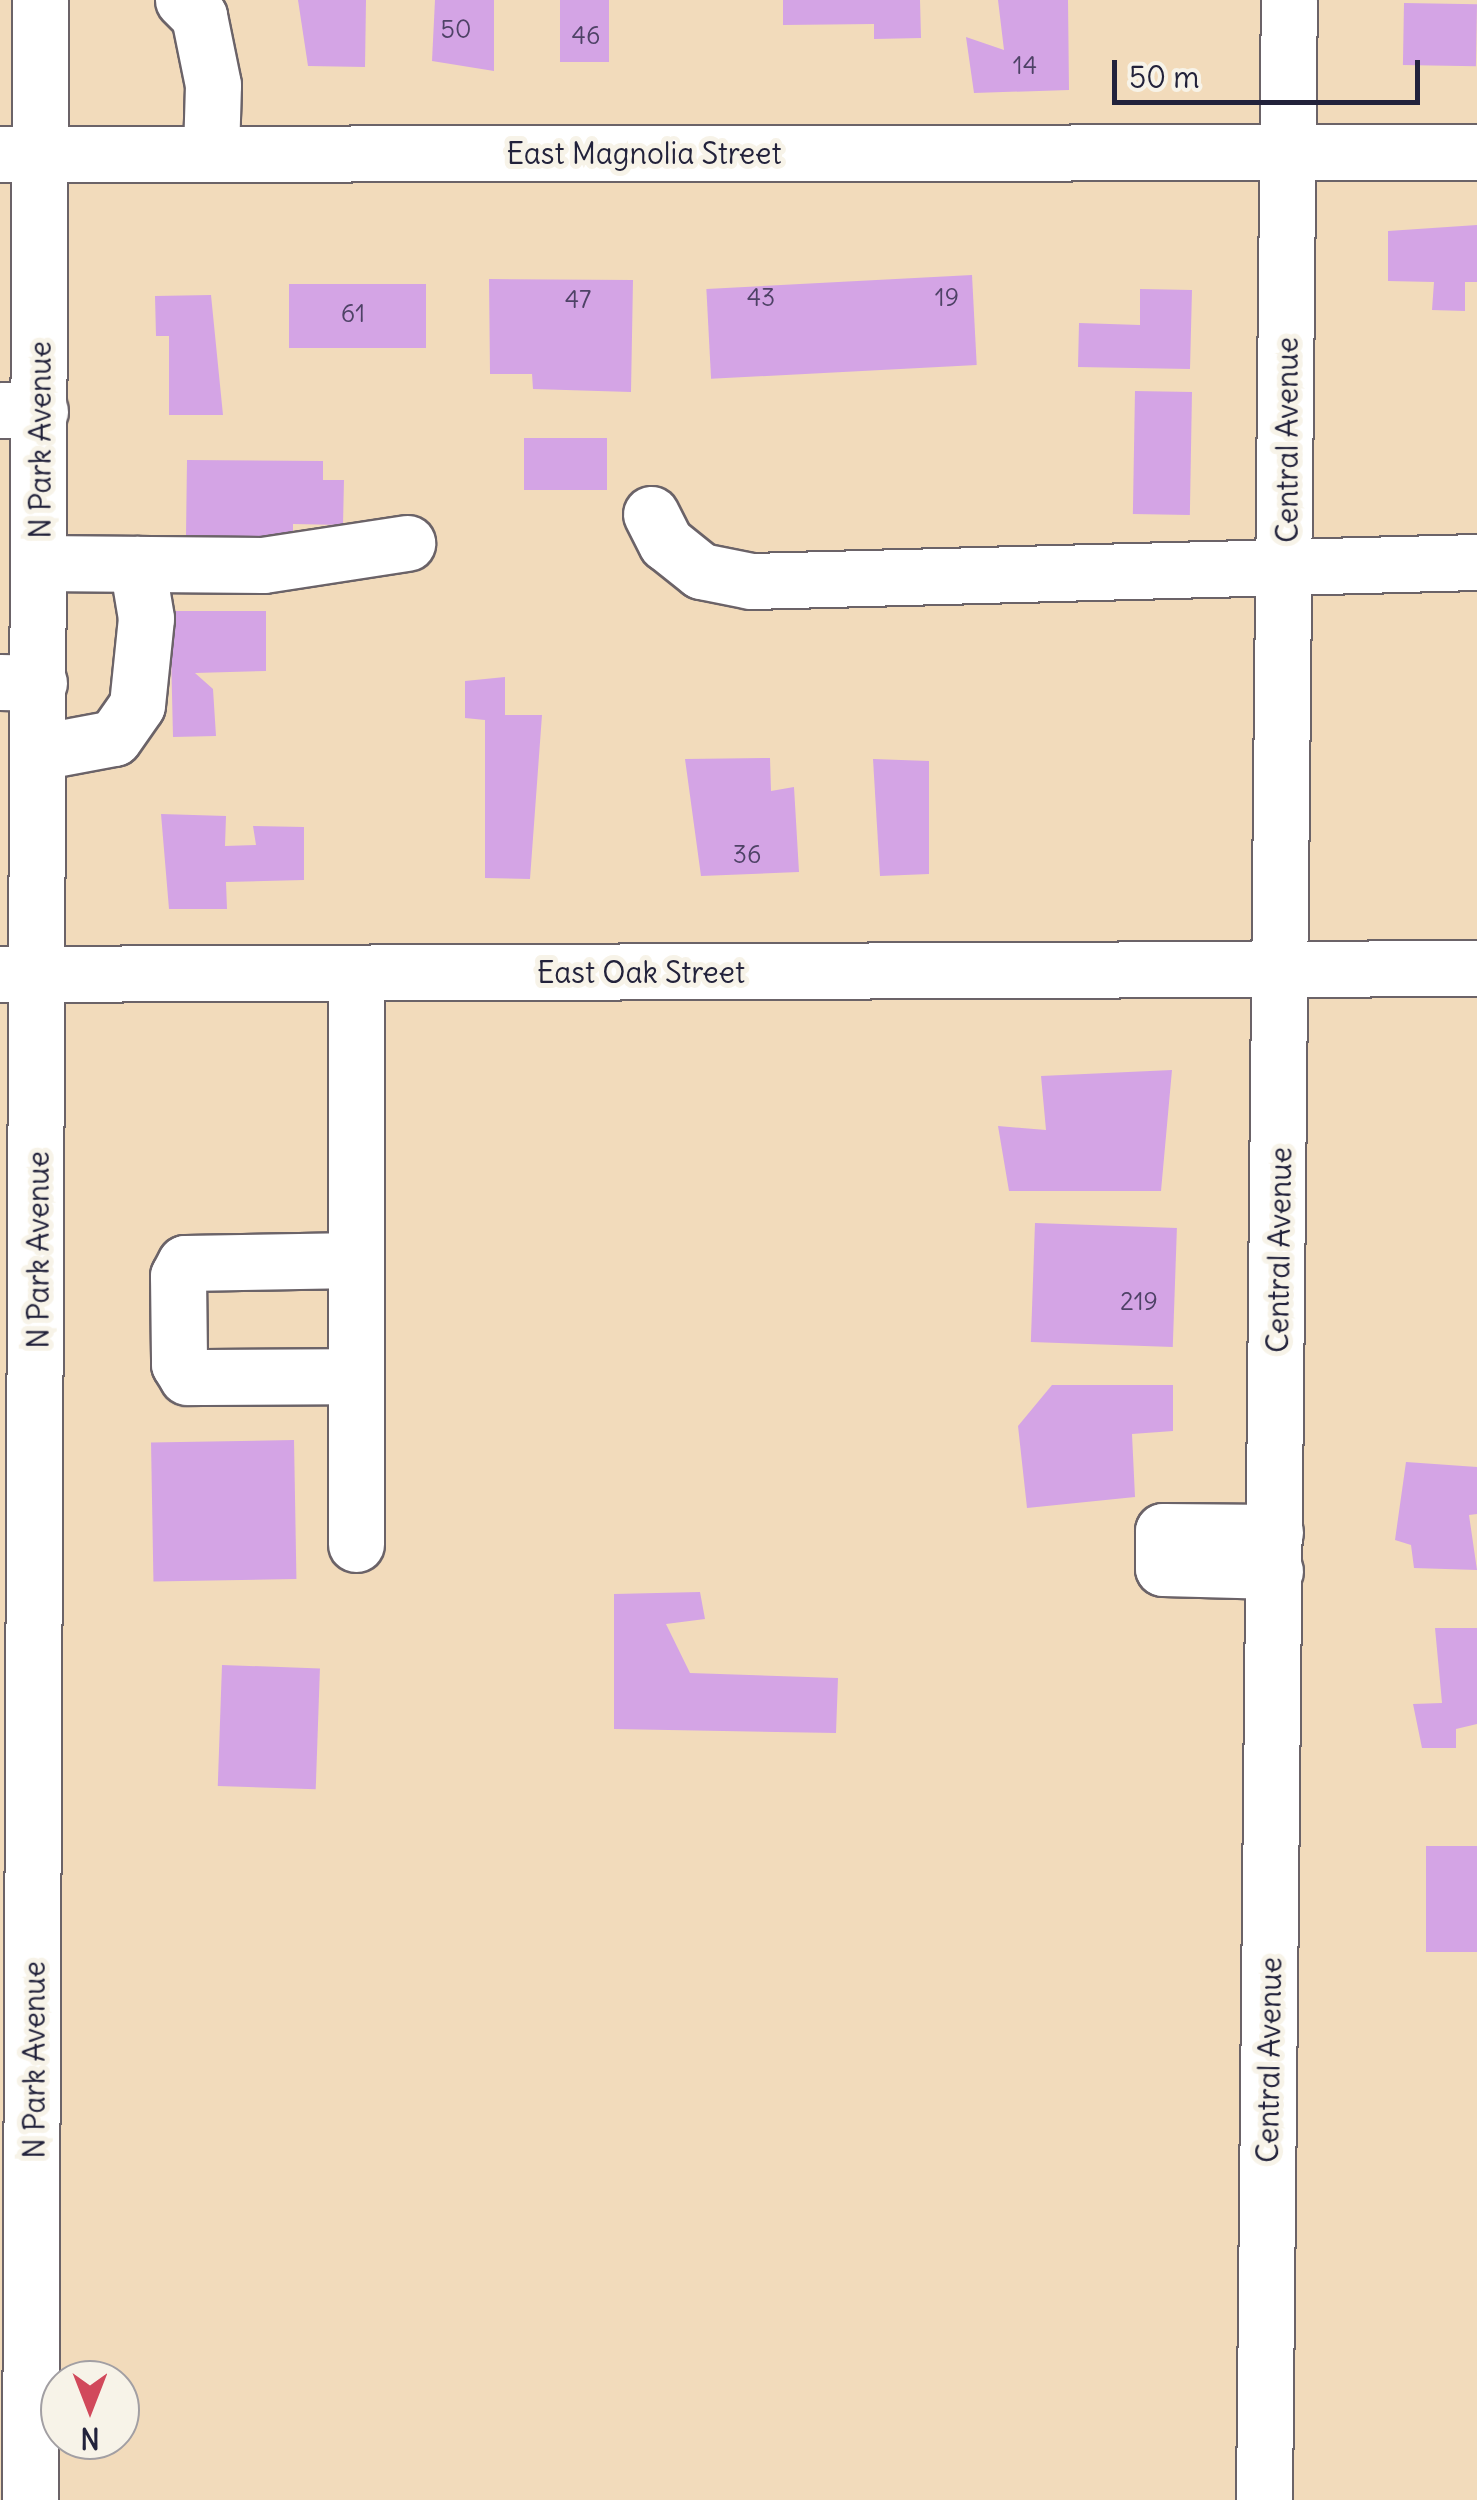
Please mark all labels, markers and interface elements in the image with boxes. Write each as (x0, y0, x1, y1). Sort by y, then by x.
house number: 50 (441, 14, 471, 44)
house number: 46 (572, 20, 600, 50)
scale bar (1117, 40, 1424, 102)
house number: 14 (1013, 50, 1037, 80)
text: 50 m (1129, 58, 1199, 96)
street label: East Magnolia Street (506, 135, 782, 171)
house number: 43 (747, 282, 775, 312)
house number: 19 (935, 282, 959, 312)
house number: 47 (565, 284, 591, 314)
house number: 61 (341, 298, 365, 328)
street label: Central Avenue (1269, 337, 1305, 543)
street label: N Park Avenue (22, 341, 58, 539)
house number: 36 (733, 839, 761, 869)
street label: East Oak Street (537, 954, 745, 990)
street label: Central Avenue (1259, 1147, 1299, 1353)
street label: N Park Avenue (20, 1151, 56, 1349)
house number: 219 (1120, 1286, 1158, 1316)
street label: Central Avenue (1249, 1957, 1289, 2163)
street label: N Park Avenue (16, 1961, 52, 2159)
north arrow (40, 2360, 140, 2460)
text: N (80, 2420, 100, 2456)

